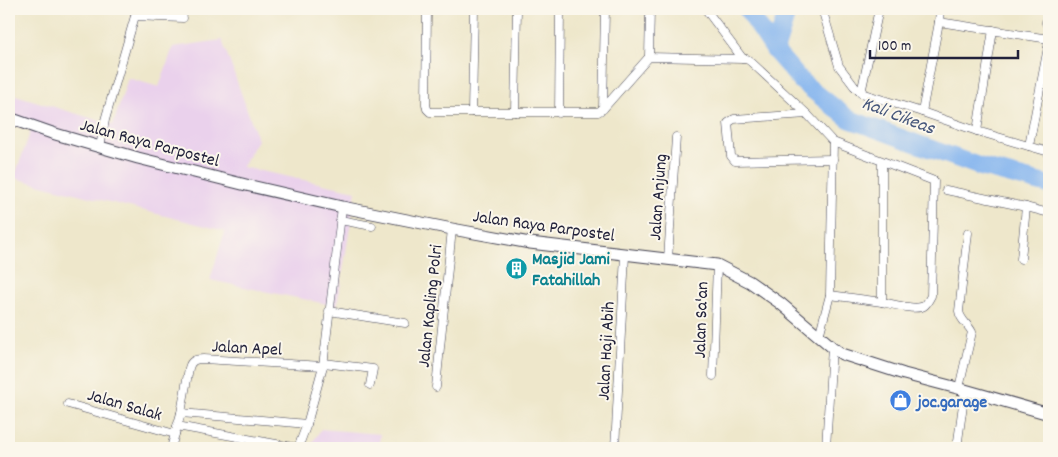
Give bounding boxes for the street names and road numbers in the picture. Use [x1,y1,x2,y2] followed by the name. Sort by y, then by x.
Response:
[77,114,222,175] street label: Jalan Raya Parpostel
[644,153,675,241] street label: Jalan Anjung
[471,205,617,250] street label: Jalan Raya Parpostel
[413,244,450,369] street label: Jalan Kapling Polri
[689,281,716,359] street label: Jalan Sa'an
[592,301,623,401] street label: Jalan Haji Abih
[211,335,283,364] street label: Jalan Apel
[84,384,165,429] street label: Jalan Salak

